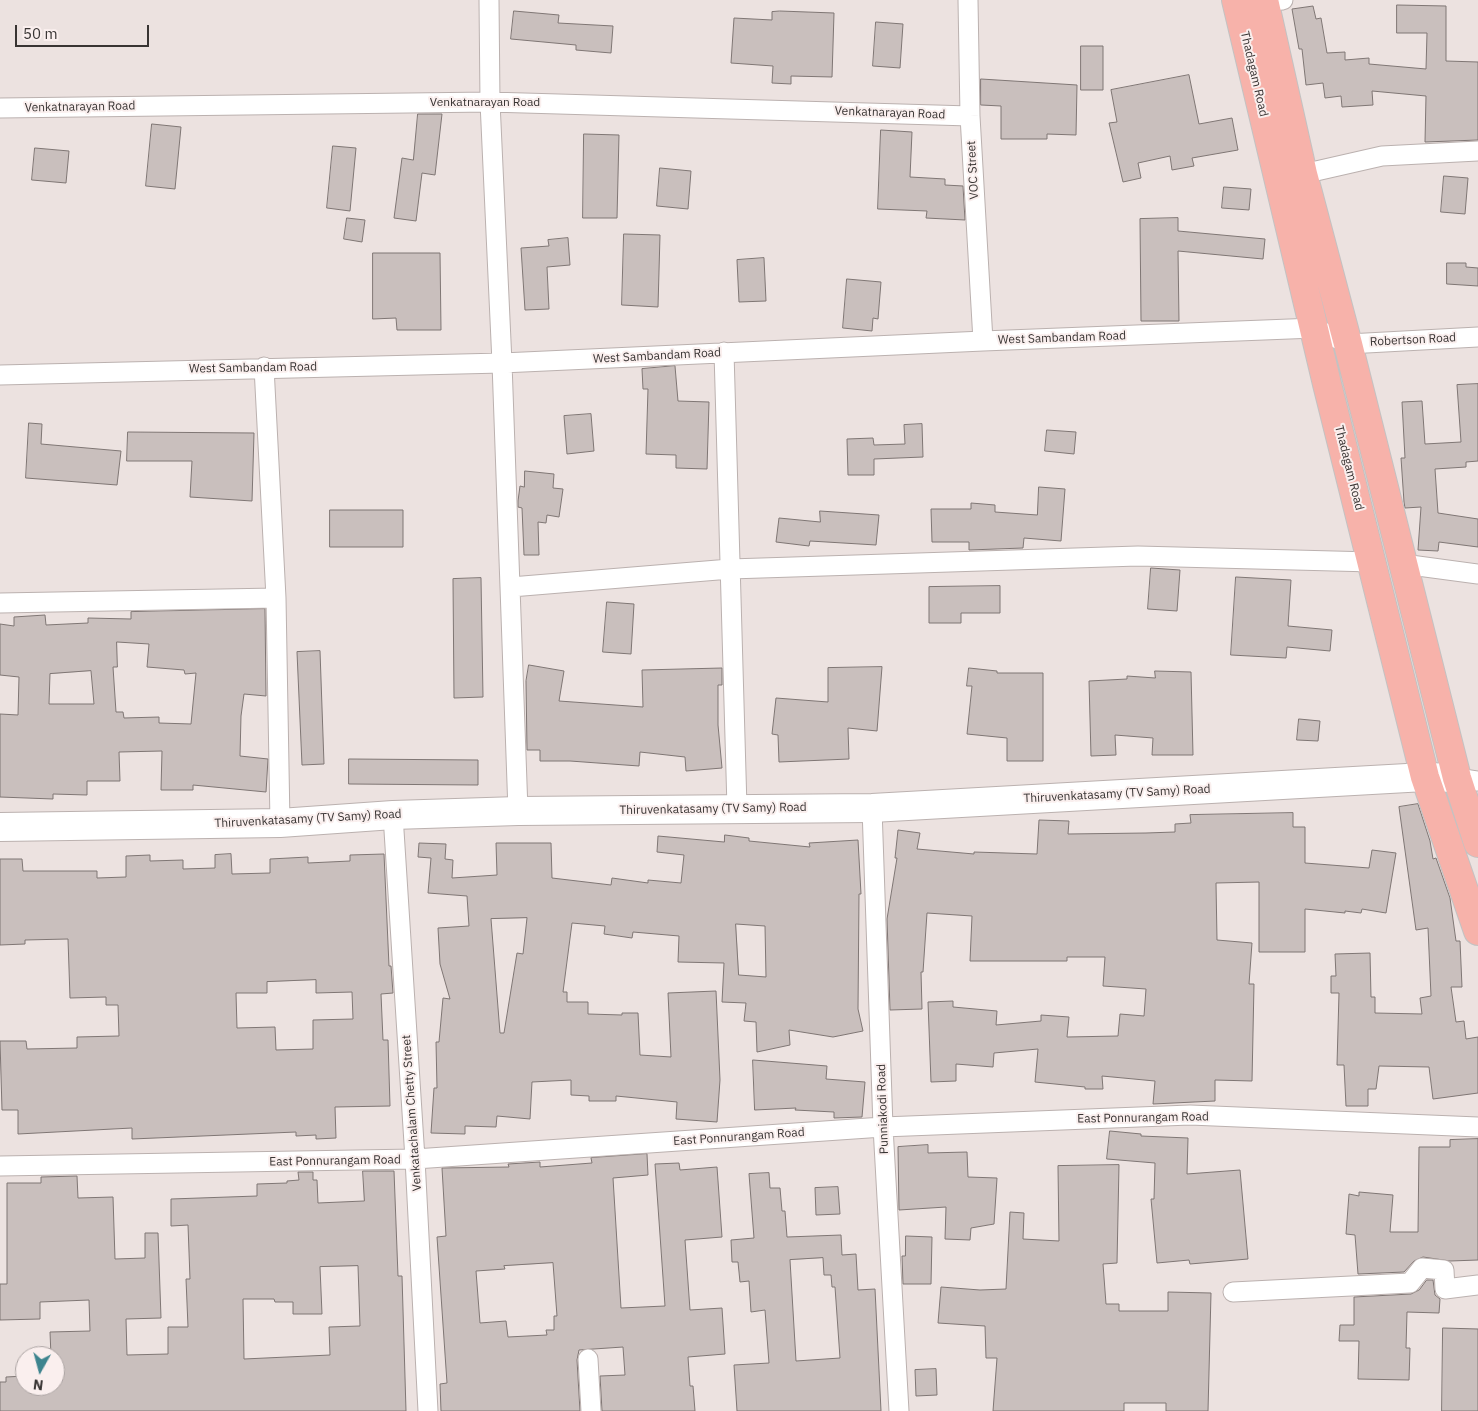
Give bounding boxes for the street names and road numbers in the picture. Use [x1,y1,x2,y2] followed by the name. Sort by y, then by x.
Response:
[1237,30,1271,118] street label: Thadagam Road
[430,96,540,110] street label: Venkatnarayan Road
[25,99,135,115] street label: Venkatnarayan Road
[834,104,946,122] street label: Venkatnarayan Road
[964,140,982,200] street label: VOC Street
[998,329,1126,347] street label: West Sambandam Road
[1370,331,1456,349] street label: Robertson Road
[593,345,721,367] street label: West Sambandam Road
[189,360,317,376] street label: West Sambandam Road
[1331,424,1367,512] street label: Thadagam Road
[1023,782,1211,806] street label: Thiruvenkatasamy (TV Samy) Road
[619,800,807,818] street label: Thiruvenkatasamy (TV Samy) Road
[214,807,402,831] street label: Thiruvenkatasamy (TV Samy) Road
[399,1034,425,1192] street label: Venkatachalam Chetty Street
[874,1064,892,1154] street label: Punniakodi Road
[1077,1110,1209,1126] street label: East Ponnurangam Road
[673,1125,805,1149] street label: East Ponnurangam Road
[269,1153,401,1169] street label: East Ponnurangam Road

